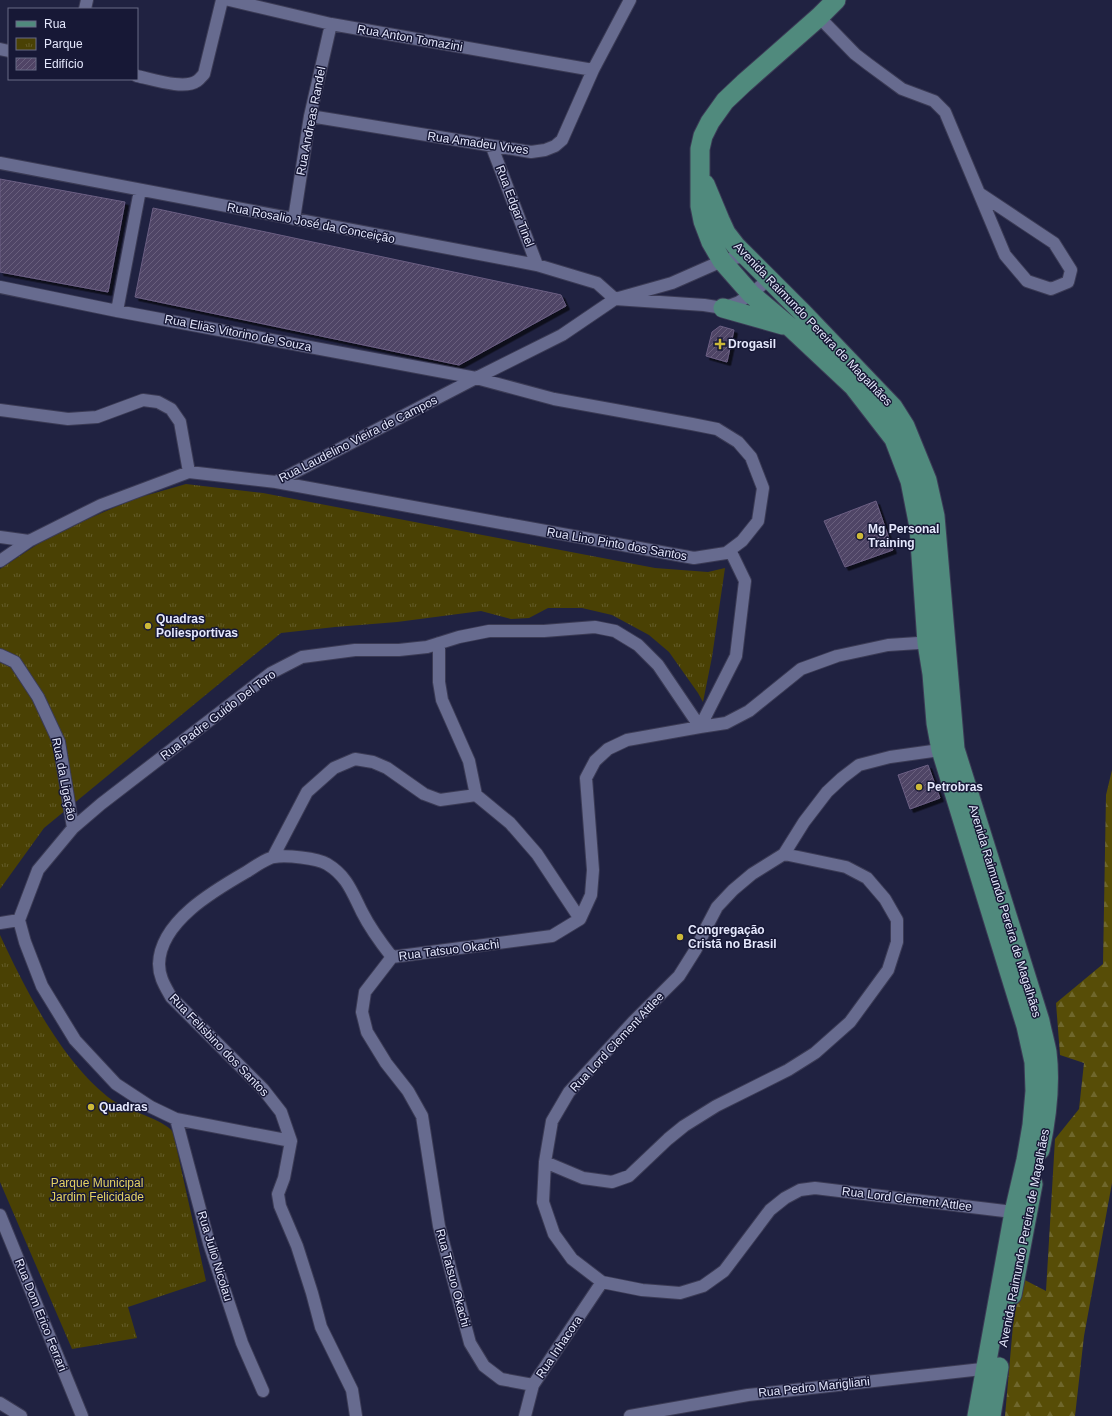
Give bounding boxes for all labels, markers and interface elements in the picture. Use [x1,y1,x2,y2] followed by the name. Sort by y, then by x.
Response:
[8,8,138,80] legend
[44,17,66,31] text: Rua
[356,22,464,54] street label: Rua Anton Tomazini
[44,37,83,51] text: Parque
[44,57,84,71] text: Edifício
[294,65,328,177] street label: Rua Andreas Randel
[427,129,529,157] street label: Rua Amadeu Vives
[493,163,537,249] street label: Rua Edgar Tinel
[226,200,396,246] street label: Rua Rosalio José da Conceição
[731,239,895,409] street label: Avenida Raimundo Pereira de Magalhães
[163,312,313,354] street label: Rua Elias Vitorino de Souza
[728,337,776,351] place label: Drogasil
[715,339,725,349] marker: Drogasil
[276,393,440,485] street label: Rua Laudelino Vieira de Campos
[868,522,939,550] place label: Mg Personal Training
[546,525,688,563] street label: Rua Lino Pinto dos Santos
[855,531,865,541] marker: Mg Personal Training
[156,612,238,640] place label: Quadras Poliesportivas
[143,621,153,631] marker: Quadras Poliesportivas
[158,667,279,763] street label: Rua Padre Guido Del Toro
[49,736,79,822] street label: Rua da Ligação
[927,780,983,794] place label: Petrobras
[914,782,924,792] marker: Petrobras
[966,803,1044,1019] street label: Avenida Raimundo Pereira de Magalhães
[688,923,777,951] place label: Congregação Cristã no Brasil
[675,932,685,942] marker: Congregação Cristã no Brasil
[398,937,500,963] street label: Rua Tatsuo Okachi
[567,989,667,1095] street label: Rua Lord Clement Attlee
[166,991,272,1099] street label: Rua Felisbino dos Santos
[99,1100,148,1114] place label: Quadras
[86,1102,96,1112] marker: Quadras
[996,1128,1052,1348] street label: Avenida Raimundo Pereira de Magalhães
[50,1176,144,1204] park label: Parque Municipal Jardim Felicidade
[841,1184,973,1214] street label: Rua Lord Clement Attlee
[195,1209,235,1303] street label: Rua Julio Nicolau
[433,1227,473,1329] street label: Rua Tatsuo Okachi
[12,1257,70,1373] street label: Rua Dom Erico Ferrari
[533,1313,585,1381] street label: Rua Inhacora
[758,1374,870,1400] street label: Rua Pedro Marigliani

